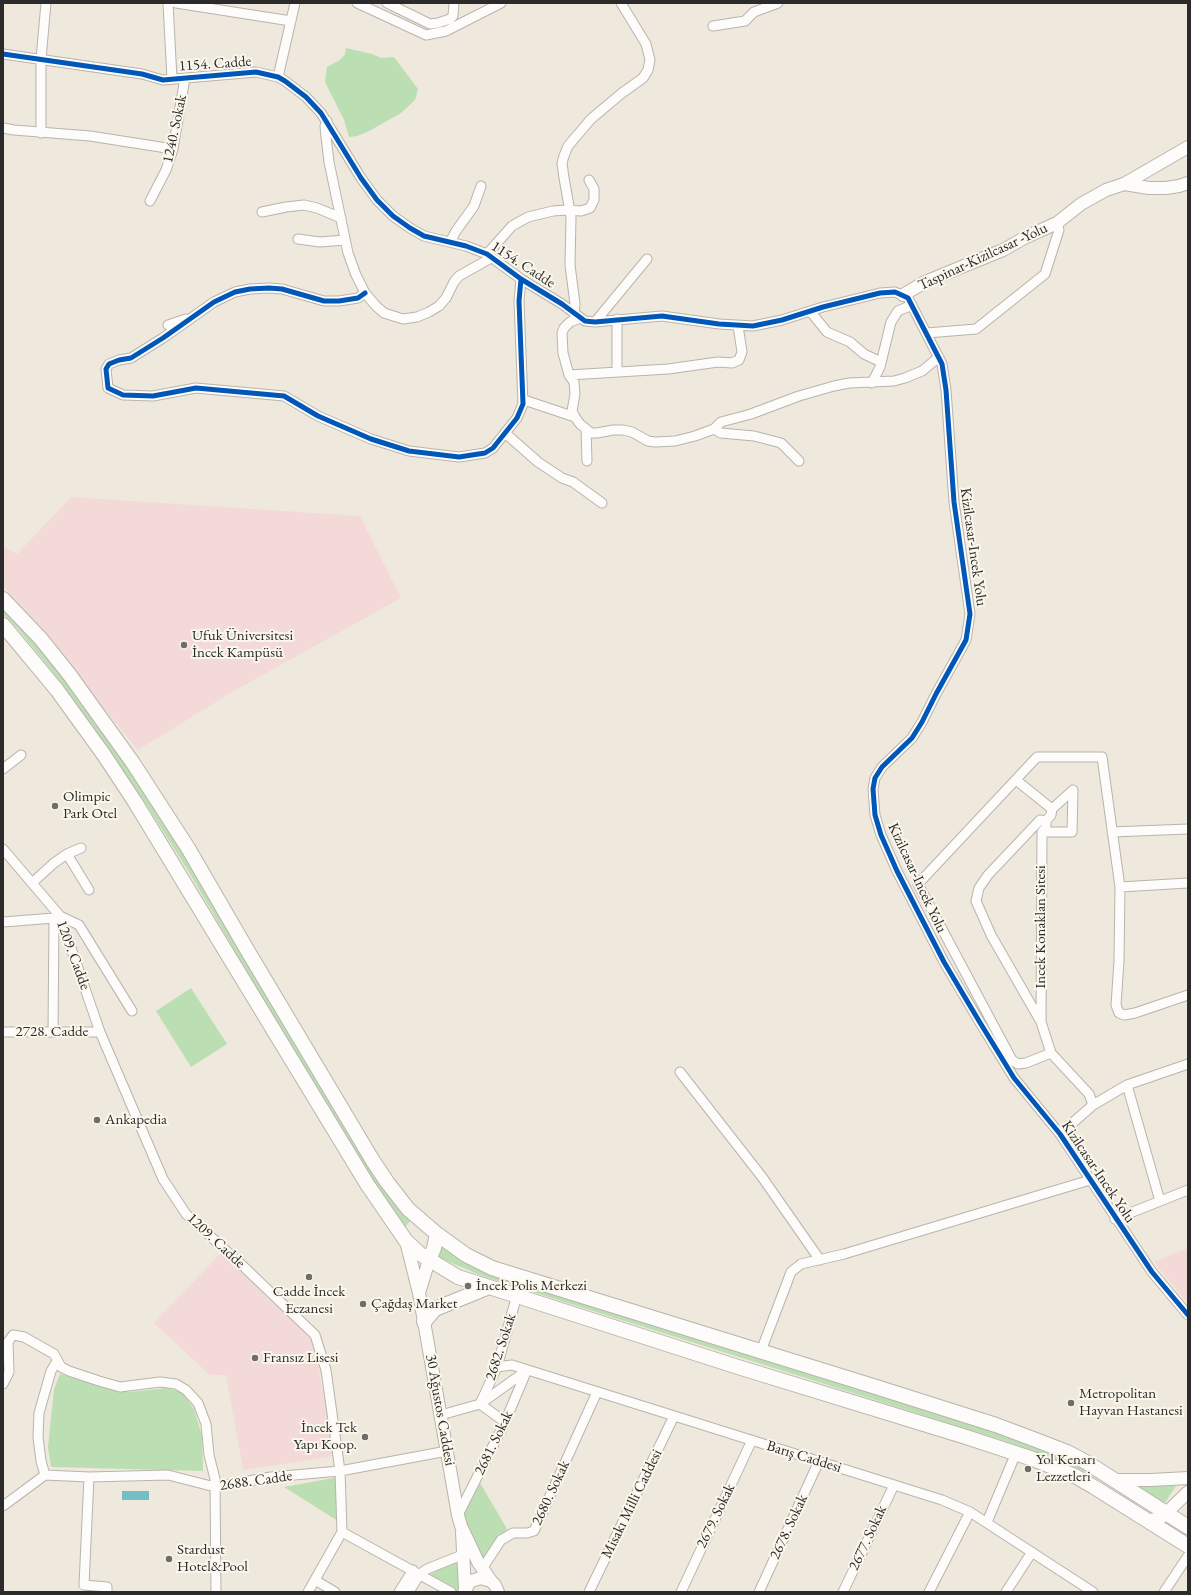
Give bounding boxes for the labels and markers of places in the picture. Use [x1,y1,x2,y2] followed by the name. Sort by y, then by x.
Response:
[192,627,293,662] place label: Ufuk Üniversitesi İncek Kampüsü
[179,640,189,650] marker: Ufuk Üniversitesi İncek Kampüsü
[63,788,117,823] place label: Olimpic Park Otel
[50,801,60,811] marker: Olimpic Park Otel
[105,1111,167,1129] place label: Ankapedia
[92,1115,102,1125] marker: Ankapedia
[304,1272,314,1282] marker: Cadde İncek Eczanesi
[476,1277,587,1295] place label: İncek Polis Merkezi
[463,1281,473,1291] marker: İncek Polis Merkezi
[273,1283,345,1318] place label: Cadde İncek Eczanesi
[371,1295,457,1313] place label: Çağdaş Market
[358,1299,368,1309] marker: Çağdaş Market
[263,1349,338,1367] place label: Fransız Lisesi
[250,1353,260,1363] marker: Fransız Lisesi
[1079,1385,1183,1420] place label: Metropolitan Hayvan Hastanesi
[1066,1398,1076,1408] marker: Metropolitan Hayvan Hastanesi
[293,1419,357,1454] place label: İncek Tek Yapı Koop.
[360,1432,370,1442] marker: İncek Tek Yapı Koop.
[1036,1451,1096,1486] place label: Yol Kenarı Lezzetleri
[1023,1464,1033,1474] marker: Yol Kenarı Lezzetleri
[177,1541,248,1576] place label: Stardust Hotel&Pool
[164,1554,174,1564] marker: Stardust Hotel&Pool

